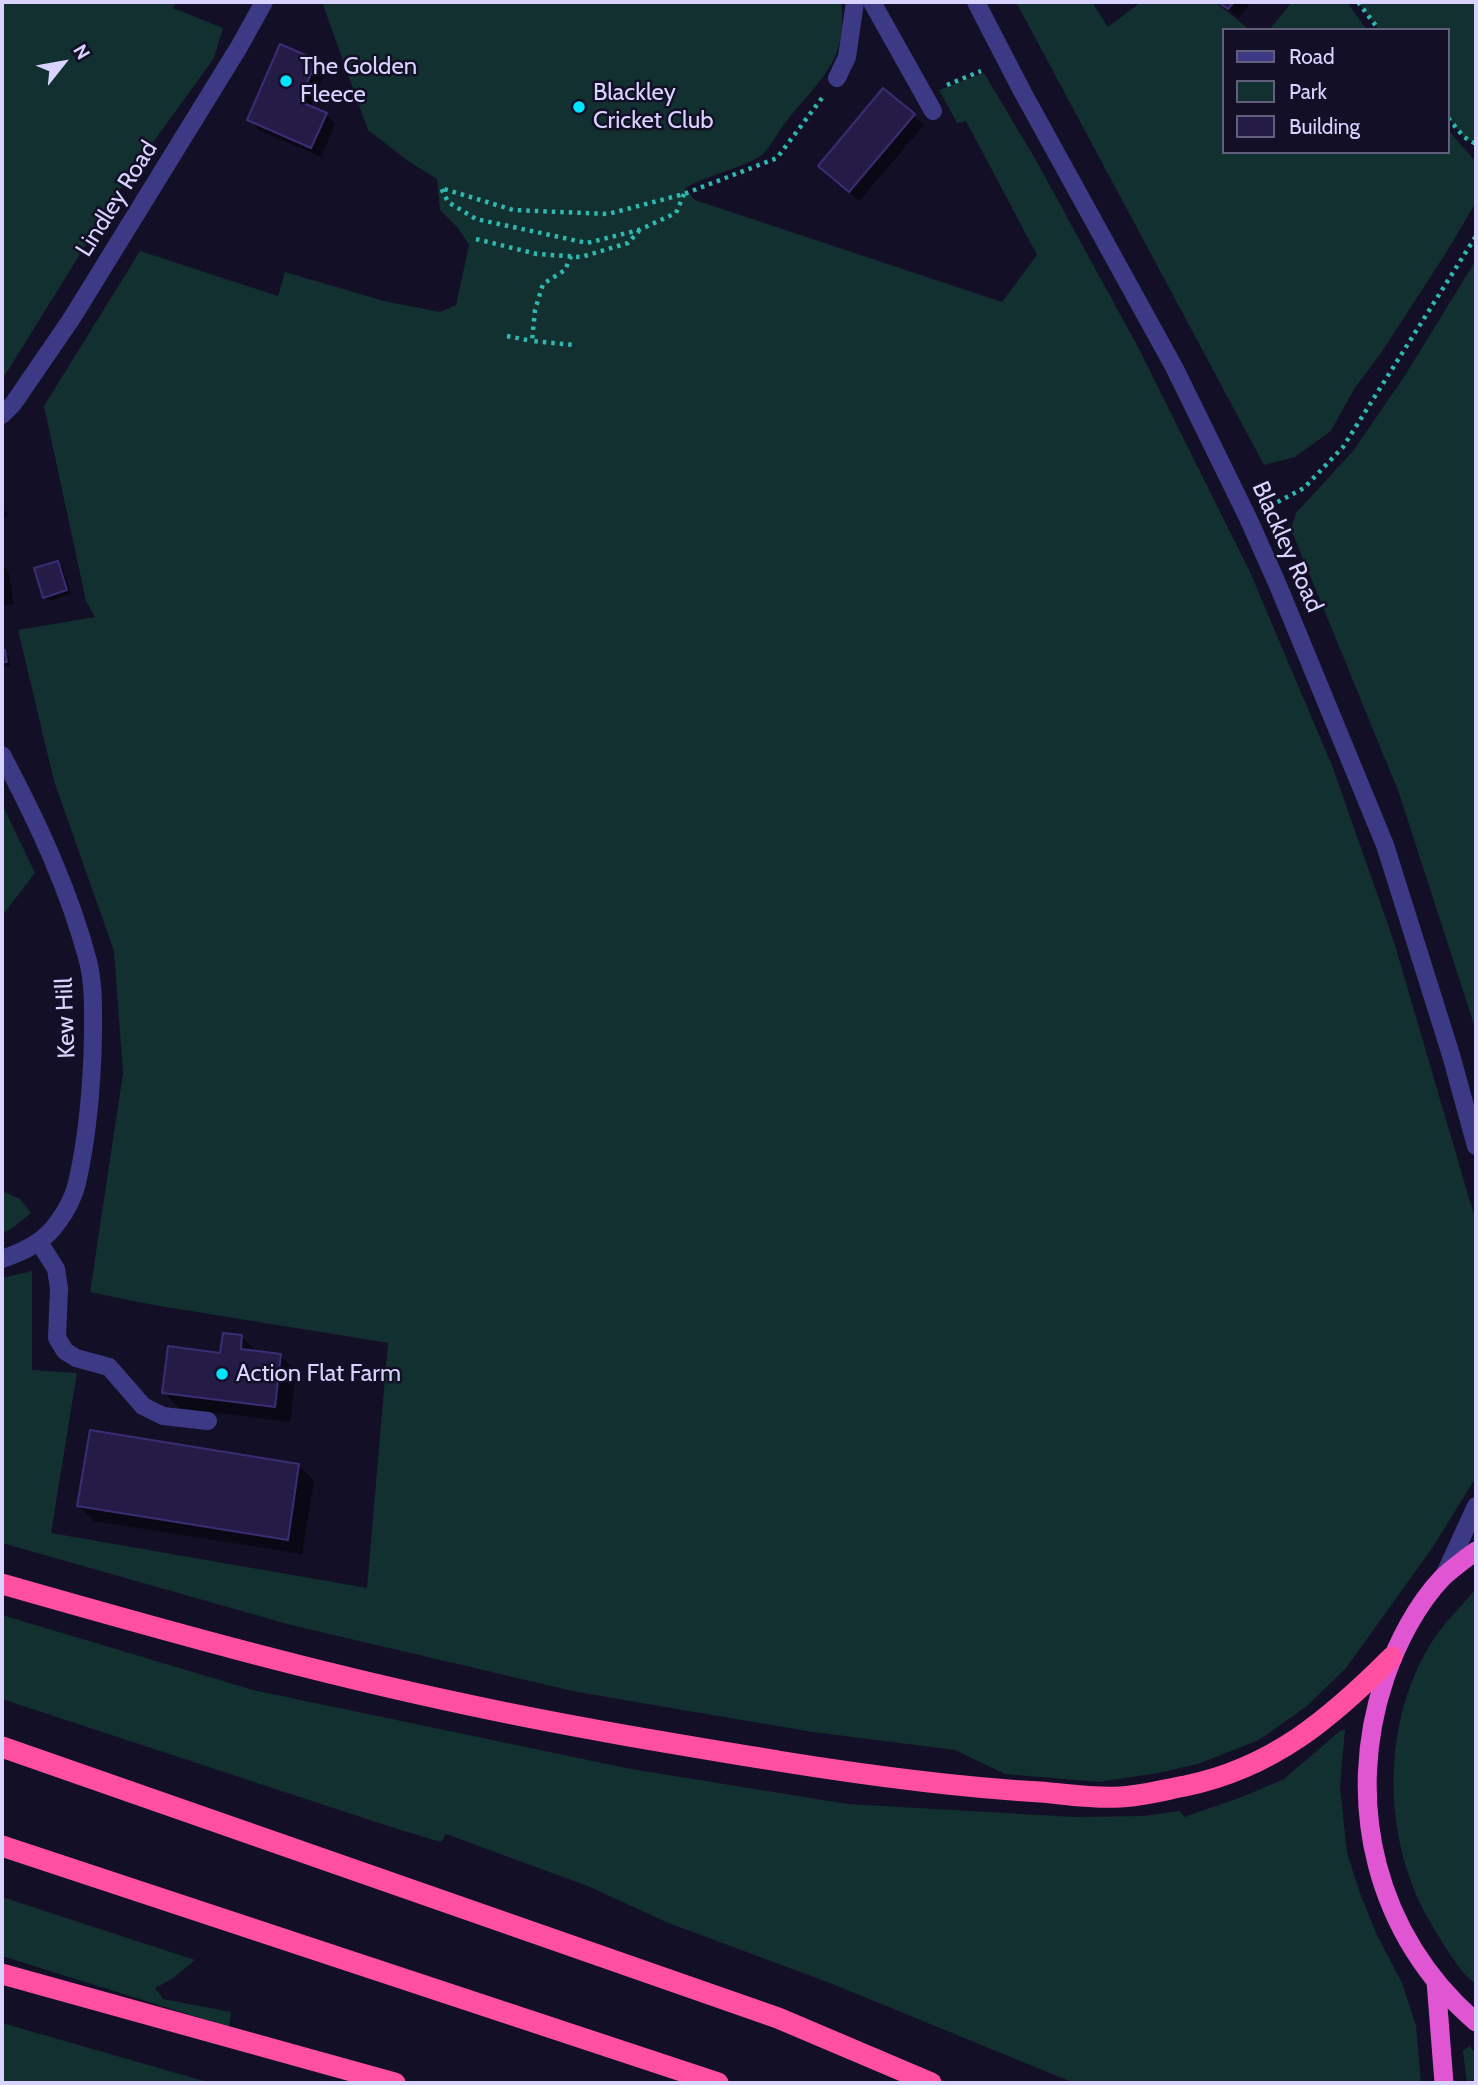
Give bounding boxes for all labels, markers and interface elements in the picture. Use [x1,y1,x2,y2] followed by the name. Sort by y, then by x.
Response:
[28,28,98,98] north arrow
[1222,28,1450,154] legend
[68,40,95,64] text: N
[1289,44,1335,69] text: Road
[300,53,417,109] place label: The Golden Fleece
[278,73,294,89] marker: The Golden Fleece
[593,79,714,135] place label: Blackley Cricket Club
[1289,79,1327,104] text: Park
[571,99,587,115] marker: Blackley Cricket Club
[1289,114,1360,139] text: Building
[70,136,164,262] street label: Lindley Road
[1245,477,1329,617] street label: Blackley Road
[50,977,82,1059] street label: Kew Hill
[236,1360,401,1388] place label: Action Flat Farm
[214,1366,230,1382] marker: Action Flat Farm

